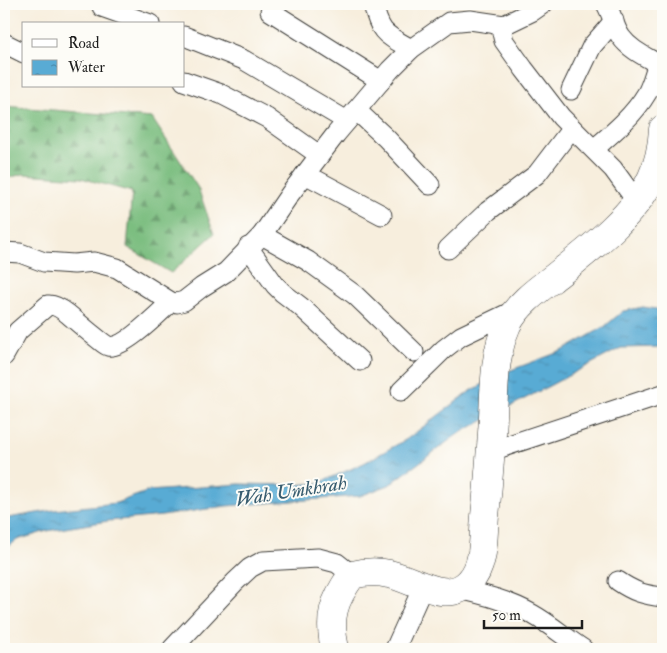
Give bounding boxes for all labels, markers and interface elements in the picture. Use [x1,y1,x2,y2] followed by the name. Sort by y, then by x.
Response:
[22,22,185,88] legend
[68,34,100,53] text: Road
[67,58,105,77] text: Water
[233,470,349,512] water label: Wah Umkhrah
[484,598,582,630] scale bar
[492,606,521,625] text: 50 m

